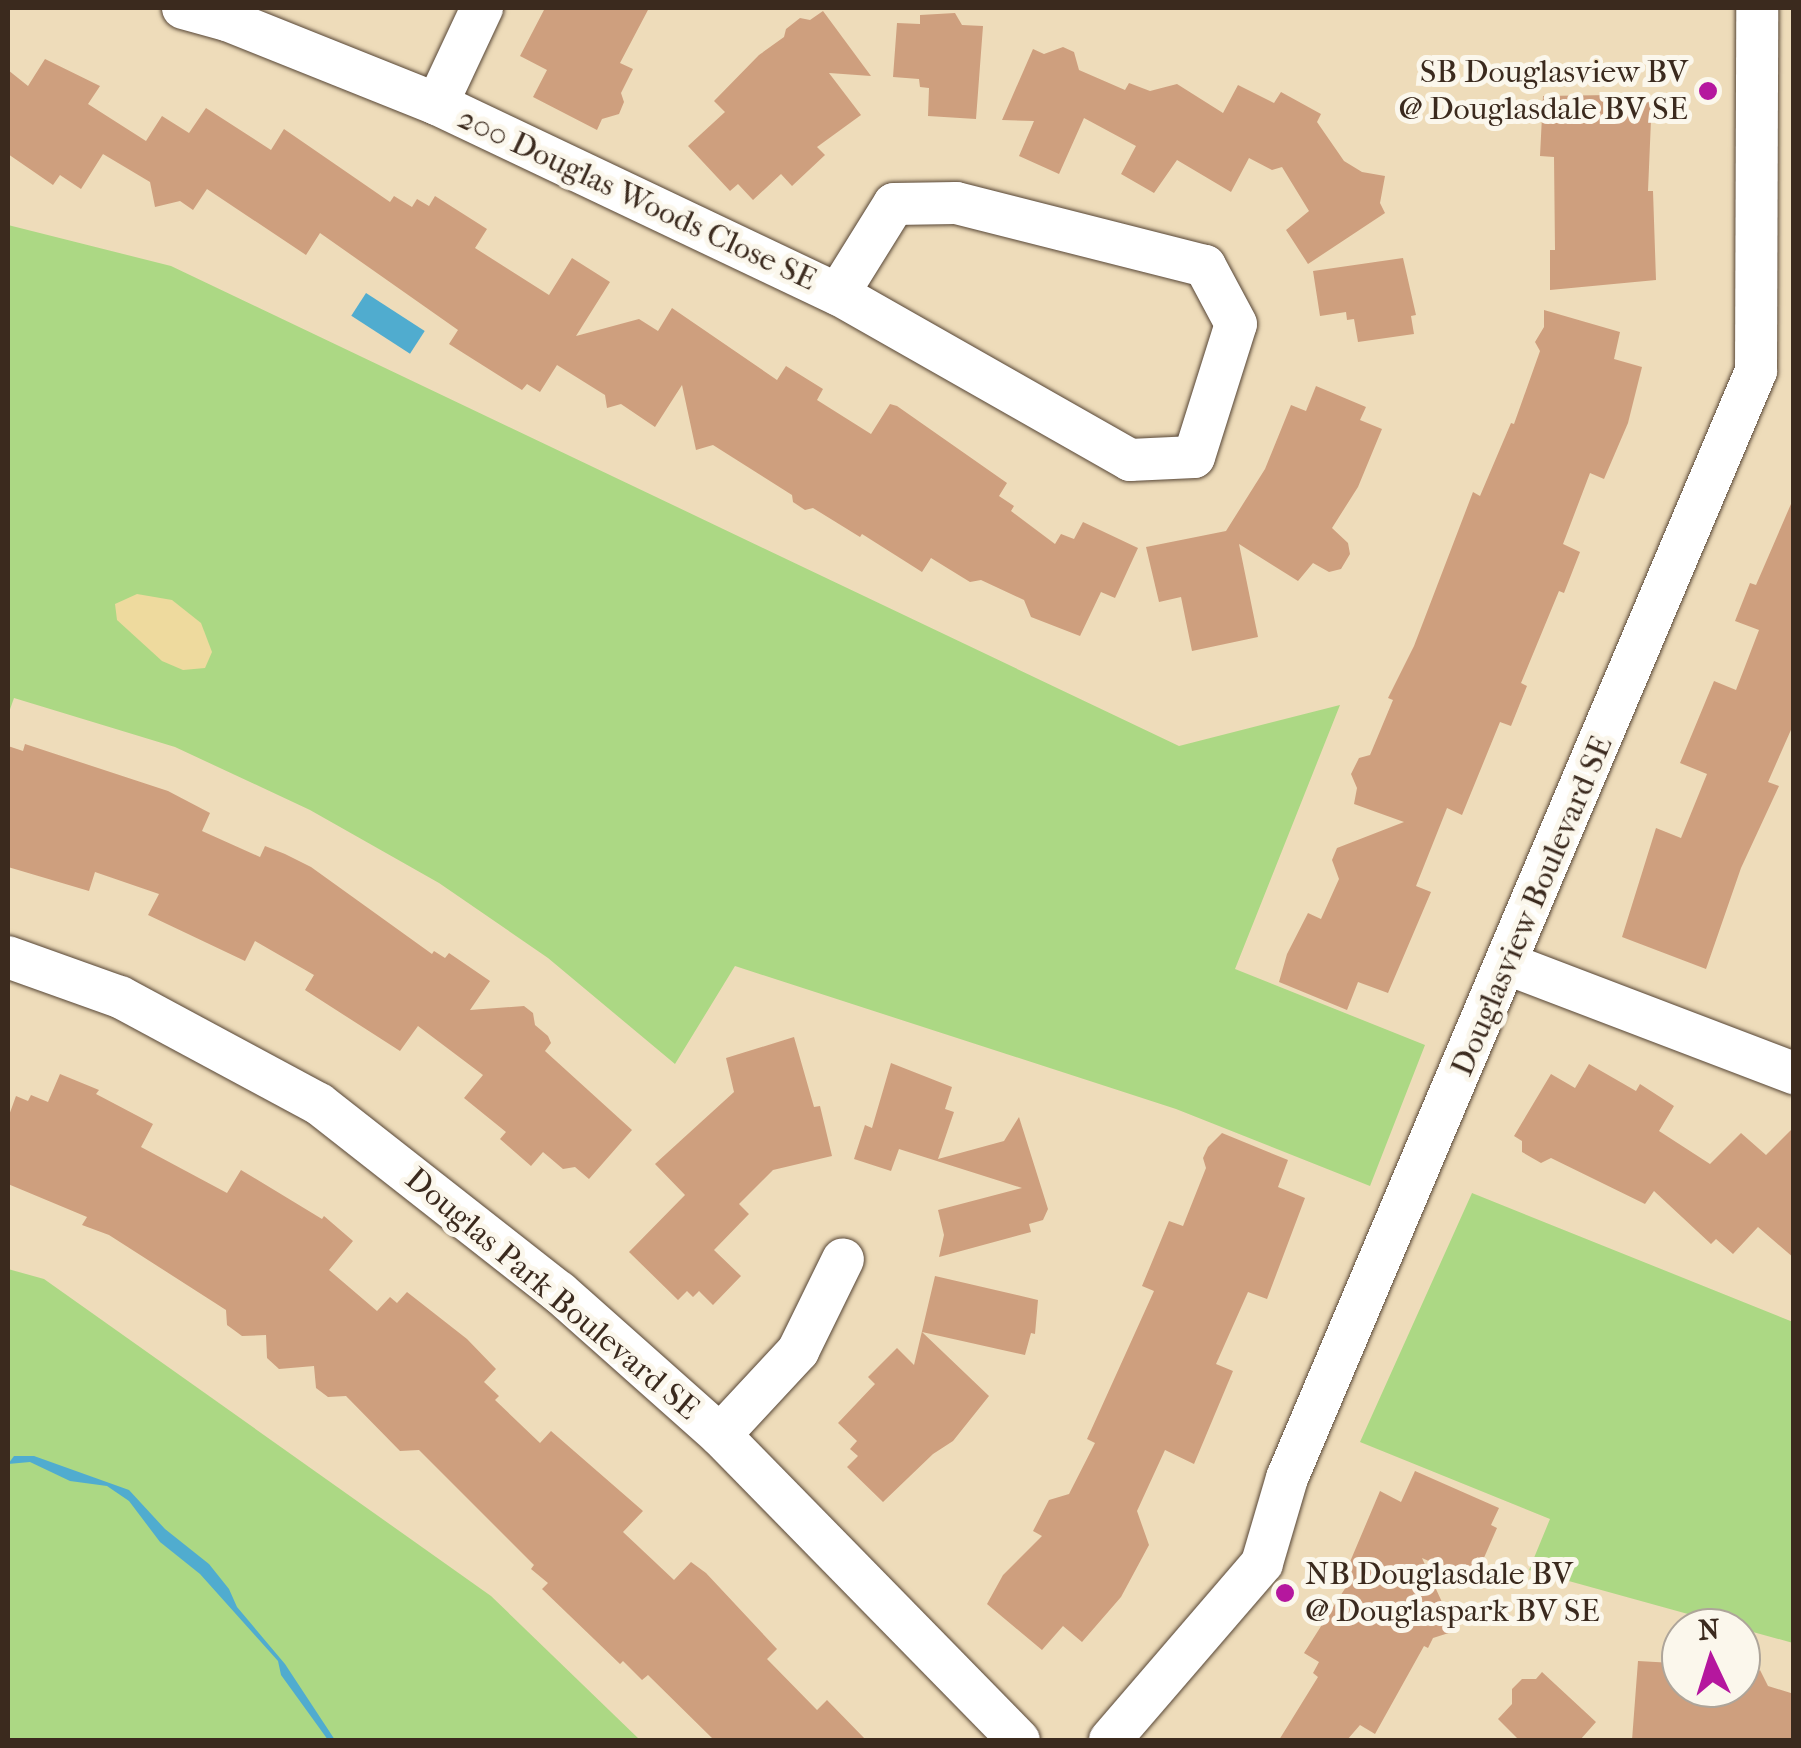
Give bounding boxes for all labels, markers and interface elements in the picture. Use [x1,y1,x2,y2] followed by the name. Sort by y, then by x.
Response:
[1398,54,1688,129] place label: SB Douglasview BV @ Douglasdale BV SE
[1697,80,1719,102] marker: SB Douglasview BV @ Douglasdale BV SE
[452,99,822,299] street label: 200 Douglas Woods Close SE
[1443,730,1621,1082] street label: Douglasview Boulevard SE
[397,1160,707,1428] street label: Douglas Park Boulevard SE
[1305,1556,1600,1631] place label: NB Douglasdale BV @ Douglaspark BV SE
[1274,1582,1296,1604] marker: NB Douglasdale BV @ Douglaspark BV SE
[1661,1608,1761,1708] north arrow
[1697,1612,1721,1647] text: N

